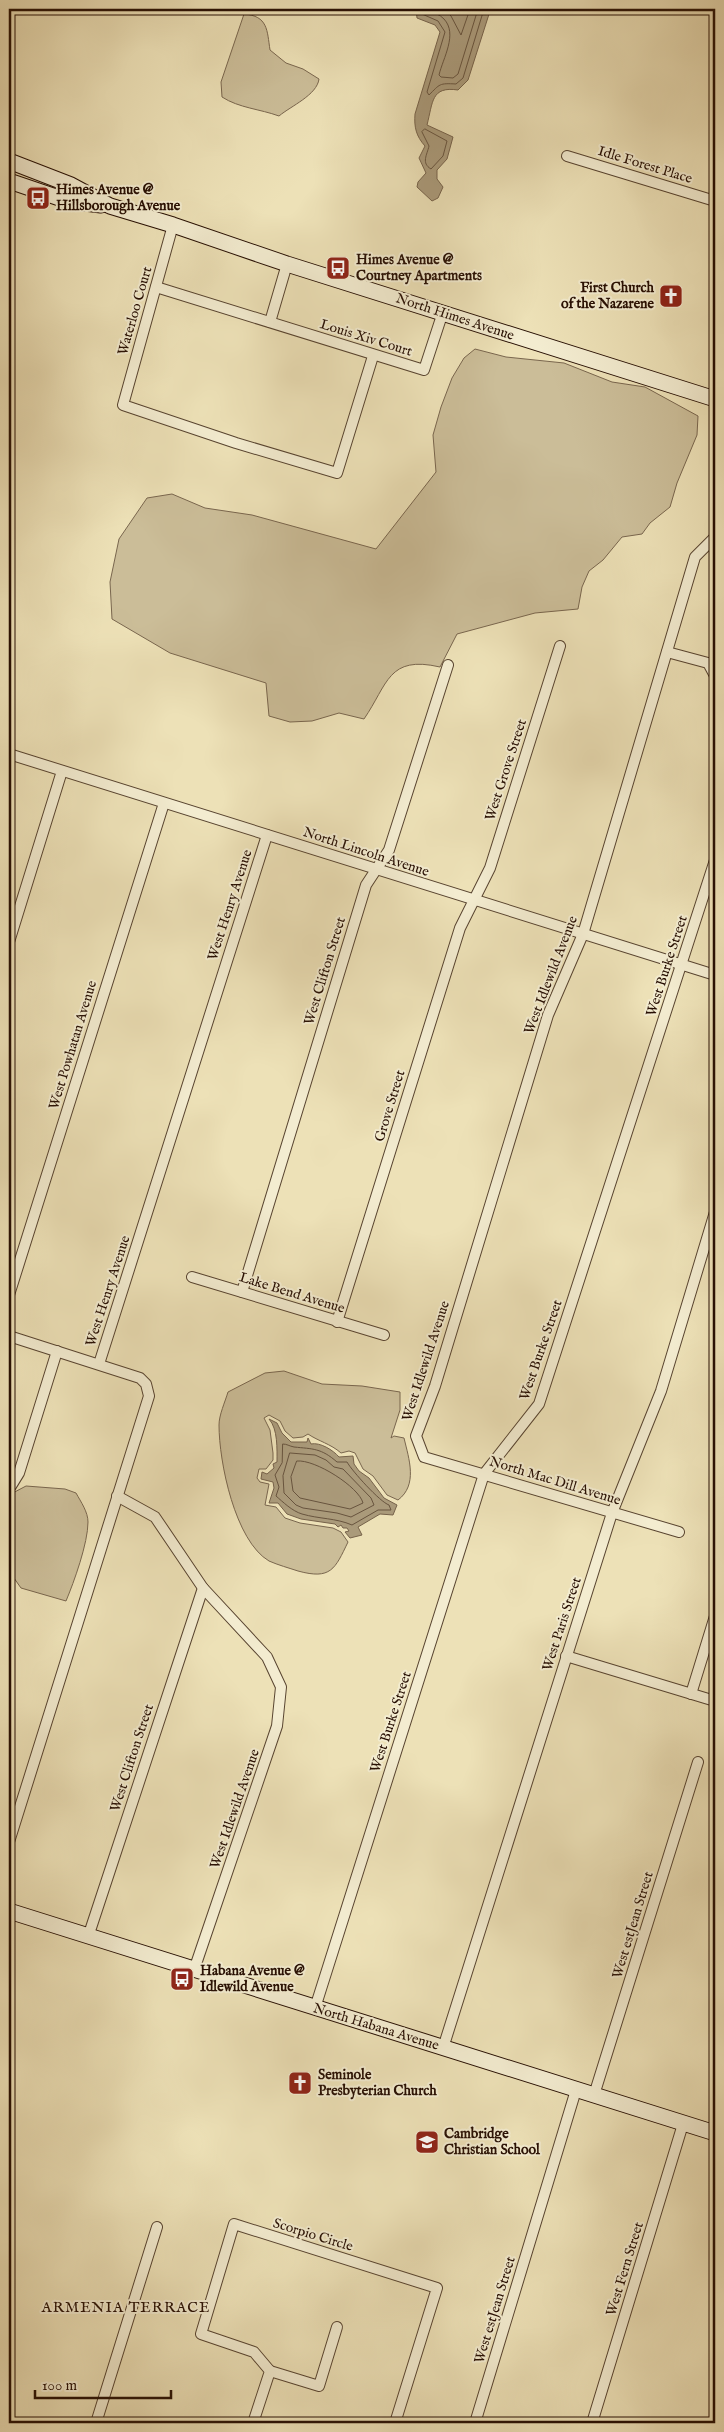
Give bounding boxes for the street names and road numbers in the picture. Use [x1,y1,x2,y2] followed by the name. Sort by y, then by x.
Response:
[596,142,695,188] street label: Idle Forest Place
[114,264,156,357] street label: Waterloo Court
[394,289,517,345] street label: North Himes Avenue
[318,315,414,361] street label: Louis Xiv Court
[481,717,531,823] street label: West Grove Street
[301,823,432,881] street label: North Lincoln Avenue
[204,847,257,963] street label: West Henry Avenue
[520,913,582,1037] street label: West Idlewild Avenue
[642,913,692,1019] street label: West Burke Street
[300,915,350,1027] street label: West Clifton Street
[45,978,101,1112] street label: West Powhatan Avenue
[371,1068,409,1144] street label: Grove Street
[82,1233,135,1349] street label: West Henry Avenue
[237,1268,347,1318] street label: Lake Bend Avenue
[515,1297,567,1403] street label: West Burke Street
[398,1298,454,1423] street label: West Idlewild Avenue
[487,1452,623,1510] street label: North Mac Dill Avenue
[538,1575,586,1673] street label: West Paris Street
[366,1669,416,1775] street label: West Burke Street
[106,1702,158,1814] street label: West Clifton Street
[206,1746,264,1871] street label: West Idlewild Avenue
[608,1869,658,1981] street label: West estJean Street
[311,1999,442,2055] street label: North Habana Avenue
[271,2214,356,2256] street label: Scorpio Circle
[602,2220,648,2318] street label: West Fern Street
[470,2254,520,2366] street label: West estJean Street

